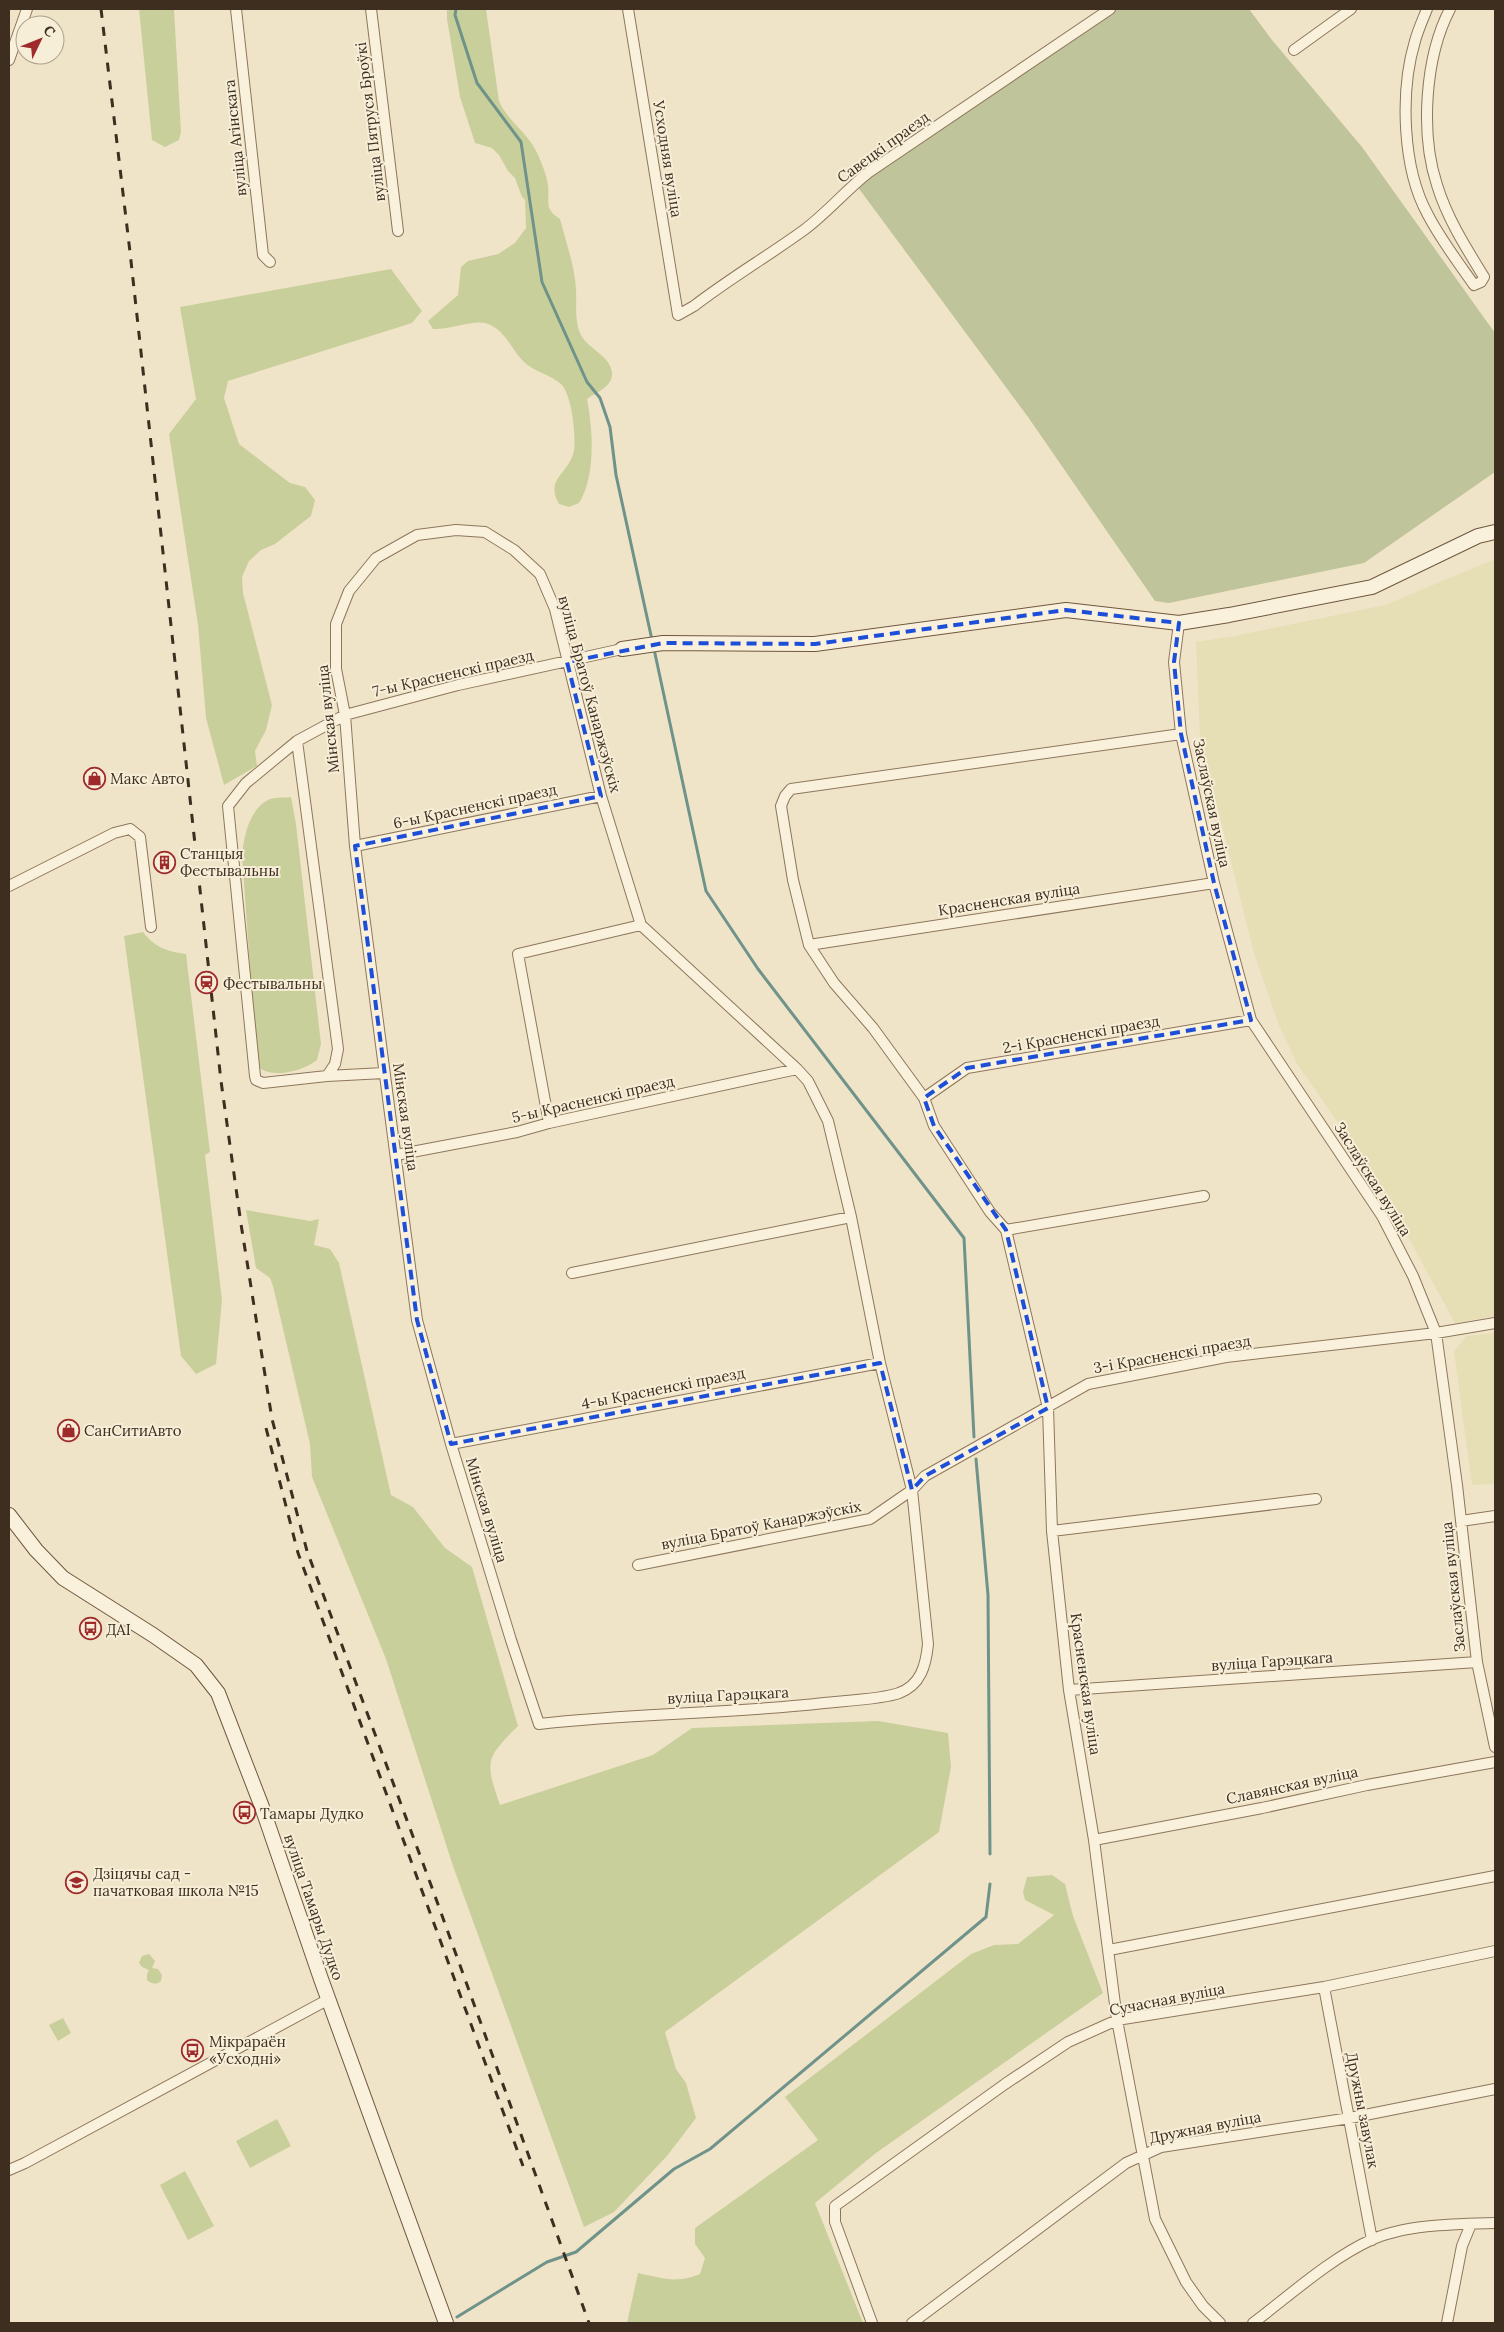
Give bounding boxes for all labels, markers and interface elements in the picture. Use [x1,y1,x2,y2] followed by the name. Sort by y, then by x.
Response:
[15,15,65,65] north arrow
[40,21,60,41] text: С
[351,41,389,203] street label: вуліца Пятруся Броўкі
[219,78,251,197] street label: вуліца Агінскага
[649,98,687,219] street label: Усходняя вуліца
[833,107,933,187] street label: Савецкі праезд
[554,593,626,795] street label: вуліца Братоў Канаржэўскіх
[371,645,536,701] street label: 7-ы Красненскі праезд
[313,664,343,774] street label: Мінская вуліца
[1189,737,1235,869] street label: Заслаўская вуліца
[82,766,106,790] shop icon: Макс Авто
[110,769,185,788] place label: Макс Авто
[391,779,559,833] street label: 6-ы Красненскі праезд
[180,844,279,880] place label: Станцыя Фестывальны
[152,850,176,874] building icon: Станцыя Фестывальны
[937,878,1082,920] street label: Красненская вуліца
[195,971,219,995] station icon: Фестывальны
[223,974,322,993] place label: Фестывальны
[1001,1011,1161,1057] street label: 2-і Красненскі праезд
[389,1062,423,1173] street label: Мінская вуліца
[510,1071,676,1127] street label: 5-ы Красненскі праезд
[1330,1118,1416,1240] street label: Заслаўская вуліца
[1092,1331,1252,1377] street label: 3-і Красненскі праезд
[580,1363,747,1413] street label: 4-ы Красненскі праезд
[56,1418,80,1442] shop icon: СанСитиАвто
[84,1421,182,1440] place label: СанСитиАвто
[462,1455,512,1565] street label: Мінская вуліца
[659,1496,863,1554] street label: вуліца Братоў Канаржэўскіх
[1437,1521,1469,1653] street label: Заслаўская вуліца
[1067,1612,1105,1757] street label: Красненская вуліца
[78,1617,102,1641] bus stop icon: ДАІ
[106,1620,131,1639] place label: ДАІ
[1211,1647,1334,1675] street label: вуліца Гарэцкага
[667,1682,790,1708] street label: вуліца Гарэцкага
[1224,1762,1360,1808] street label: Славянская вуліца
[232,1801,256,1825] bus stop icon: Тамары Дудко
[260,1804,364,1823] place label: Тамары Дудко
[280,1831,348,1983] street label: вуліца Тамары Дудко
[93,1864,259,1900] place label: Дзіцячы сад - пачатковая школа №15
[65,1870,89,1894] school or university icon: Дзіцячы сад - пачатковая школа №15
[1108,1978,1227,2020] street label: Сучасная вуліца
[209,2032,286,2068] place label: Мікрараён «Усходні»
[181,2038,205,2062] bus stop icon: Мікрараён «Усходні»
[1342,2050,1384,2170] street label: Дружны завулак
[1147,2107,1263,2147] street label: Дружная вуліца

